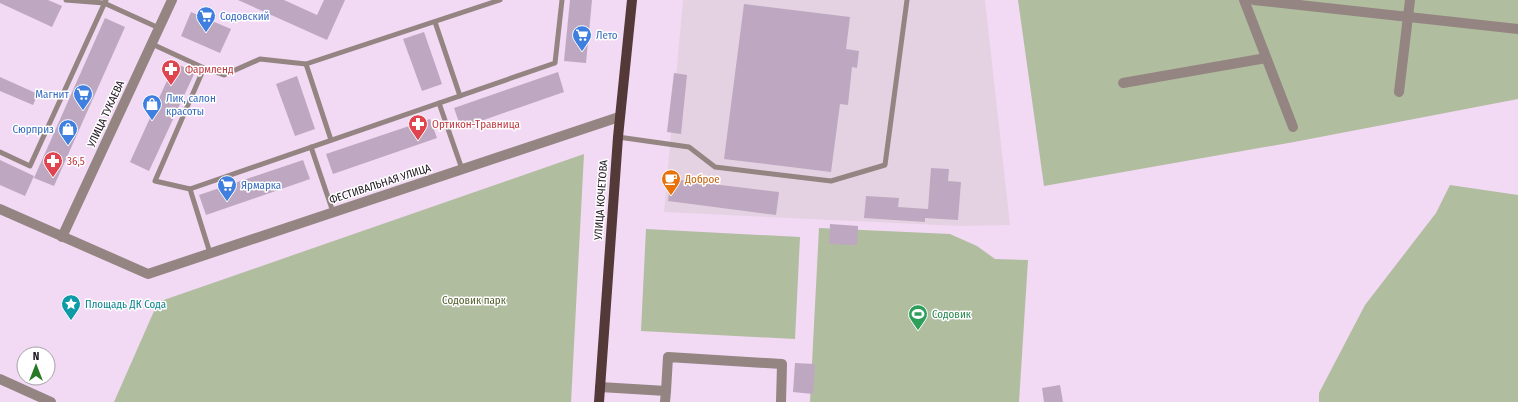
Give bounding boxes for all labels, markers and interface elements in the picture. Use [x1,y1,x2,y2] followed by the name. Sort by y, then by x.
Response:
[195,5,217,33] supermarket icon: Содовский
[220,10,270,23] place label: Содовский
[571,24,593,52] supermarket icon: Лето
[596,29,618,42] place label: Лето
[160,58,182,86] pharmacy icon: Фармленд
[185,63,234,76] place label: Фармленд
[84,78,127,150] street label: УЛИЦА ТУКАЕВА
[72,83,94,111] supermarket icon: Магнит
[35,88,70,101] place label: Магнит
[166,92,216,118] place label: Лик, салон красоты
[141,93,163,121] shop icon: Лик, салон красоты
[407,113,429,141] pharmacy icon: Ортикон-Травница
[57,118,79,146] shop icon: Сюрприз
[432,118,520,131] place label: Ортикон-Травница
[12,123,54,136] place label: Сюрприз
[42,150,64,178] pharmacy icon: 36,5
[67,155,85,168] place label: 36,5
[592,159,610,242] street label: УЛИЦА КОЧЕТОВА
[328,161,433,207] street label: ФЕСТИВАЛЬНАЯ УЛИЦА
[660,168,682,196] cafe icon: Доброе
[684,173,720,186] place label: Доброе
[216,174,238,202] supermarket icon: Ярмарка
[241,179,281,192] place label: Ярмарка
[60,293,82,321] place icon: Площадь ДК Сода
[442,294,507,307] park label: Содовик парк
[85,298,166,311] place label: Площадь ДК Сода
[907,303,929,331] sports icon: Содовик
[932,308,972,321] place label: Содовик
[16,346,56,386] north arrow
[33,350,39,363] text: N

